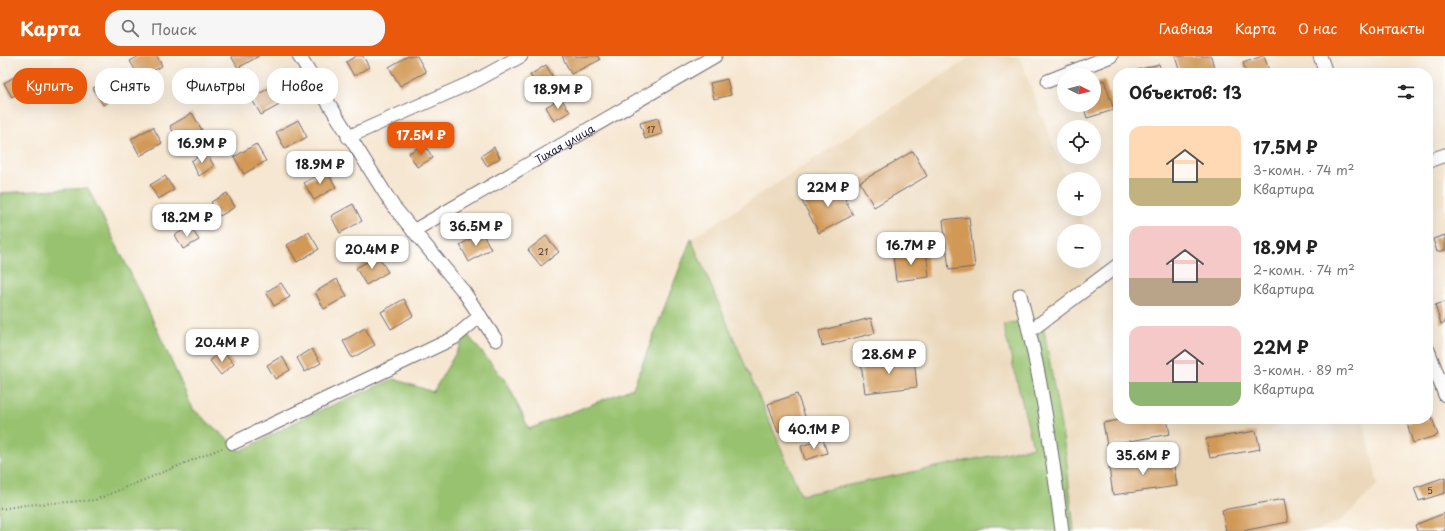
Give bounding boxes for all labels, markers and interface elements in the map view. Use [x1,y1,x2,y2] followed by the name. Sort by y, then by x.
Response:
[105,10,385,46] search box
[20,14,81,42] text: Карта
[119,17,141,39] icon: search
[151,17,196,40] text: Поиск
[1159,18,1213,39] text: Главная
[1235,18,1276,39] text: Карта
[1298,18,1337,39] text: О нас
[1359,18,1425,39] text: Контакты
[12,68,87,104] chip: Купить
[95,68,164,104] chip: Снять
[172,68,259,104] chip: Фильтры
[267,68,338,104] chip: Новое
[1057,68,1101,112] north arrow
[1057,68,1101,268] map controls
[521,76,595,110] pin: 18.9M ₽
[533,79,583,98] text: 18.9M ₽
[1129,79,1242,105] text: Объектов: 13
[1395,81,1417,103] icon: filters
[532,119,597,167] street label: Тихая улица
[1057,120,1101,164] button: locate
[384,122,458,156] pin: 17.5M ₽
[647,122,656,136] house number: 17
[396,125,446,144] text: 17.5M ₽
[165,130,239,164] pin: 16.9M ₽
[177,133,227,152] text: 16.9M ₽
[1253,134,1318,160] text: 17.5M ₽
[1161,142,1209,190] icon: home
[283,151,357,185] pin: 18.9M ₽
[295,154,345,173] text: 18.9M ₽
[1253,160,1354,179] text: 3-комн. · 74 m²
[1057,172,1101,216] button: +
[800,174,856,208] pin: 22M ₽
[807,177,849,196] text: 22M ₽
[1253,179,1314,198] text: Квартира
[150,204,224,238] pin: 18.2M ₽
[161,207,213,226] text: 18.2M ₽
[439,213,513,247] pin: 36.5M ₽
[449,216,503,235] text: 36.5M ₽
[1057,224,1101,268] button: −
[874,232,948,266] pin: 16.7M ₽
[1253,234,1318,260] text: 18.9M ₽
[886,235,936,254] text: 16.7M ₽
[335,236,409,270] pin: 20.4M ₽
[345,239,399,258] text: 20.4M ₽
[1161,242,1209,290] icon: home
[538,244,548,258] house number: 21
[1253,260,1355,279] text: 2-комн. · 74 m²
[1253,279,1314,298] text: Квартира
[185,329,259,363] pin: 20.4M ₽
[195,332,249,351] text: 20.4M ₽
[1253,334,1309,360] text: 22M ₽
[852,341,926,375] pin: 28.6M ₽
[1161,342,1209,390] icon: home
[862,344,916,363] text: 28.6M ₽
[1253,360,1354,379] text: 3-комн. · 89 m²
[1253,379,1314,398] text: Квартира
[777,416,851,450] pin: 40.1M ₽
[788,419,840,438] text: 40.1M ₽
[1106,442,1180,476] pin: 35.6M ₽
[1116,445,1170,464] text: 35.6M ₽
[1427,483,1433,497] house number: 5

